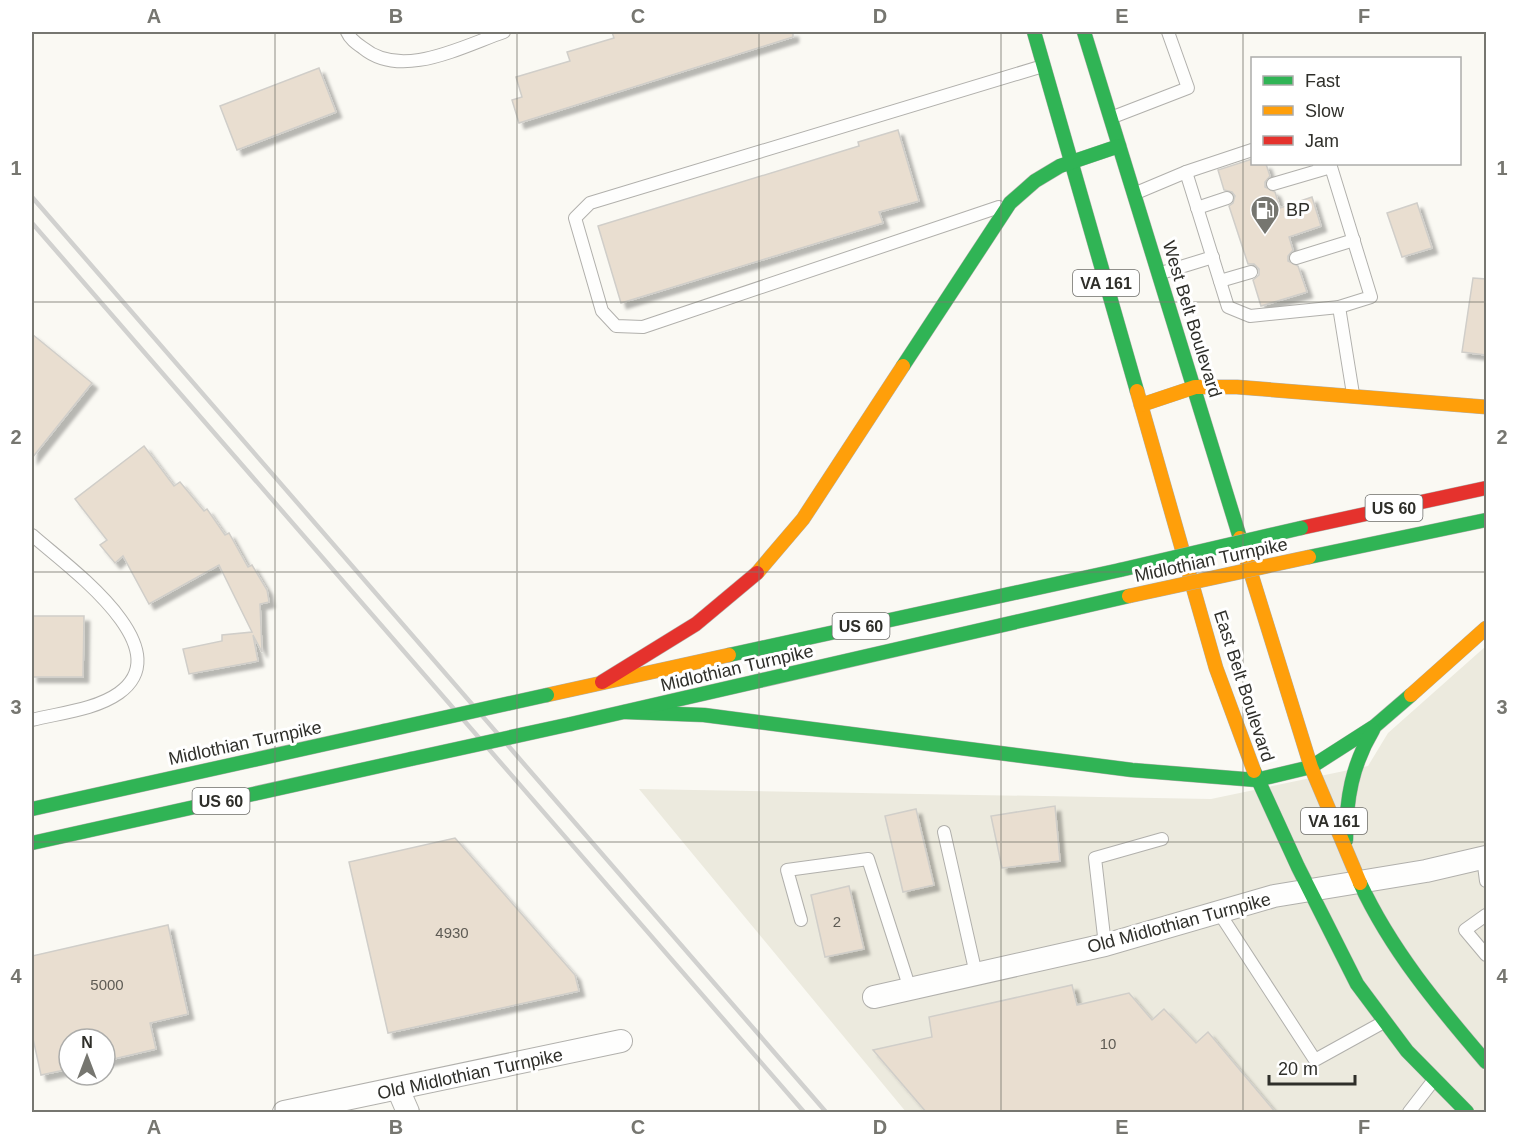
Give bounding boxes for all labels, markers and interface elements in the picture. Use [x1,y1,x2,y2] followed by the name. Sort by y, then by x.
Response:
[147,5,161,27] text: A
[389,5,403,27] text: B
[631,5,645,27] text: C
[873,5,887,27] text: D
[1115,5,1129,27] text: E
[1358,5,1370,27] text: F
[1251,57,1461,165] legend
[1305,71,1340,91] text: Fast
[1305,101,1345,121] text: Slow
[1305,131,1339,151] text: Jam
[10,157,22,179] text: 1
[1496,157,1508,179] text: 1
[1249,194,1281,236] fuel station icon: BP
[1286,200,1310,220] place label: BP
[1159,238,1225,400] street label: West Belt Boulevard
[1073,270,1139,296] road number: VA 161
[10,426,22,448] text: 2
[1496,426,1508,448] text: 2
[1366,495,1422,521] road number: US 60
[1133,534,1289,586] street label: Midlothian Turnpike
[1210,608,1278,764] street label: East Belt Boulevard
[832,613,890,639] road number: US 60
[659,641,815,695] street label: Midlothian Turnpike
[10,696,22,718] text: 3
[1496,696,1508,718] text: 3
[167,717,323,769] street label: Midlothian Turnpike
[192,788,250,814] road number: US 60
[1301,808,1367,834] road number: VA 161
[1085,889,1273,957] street label: Old Midlothian Turnpike
[833,913,841,930] house number: 2
[435,924,469,941] house number: 4930
[10,965,22,987] text: 4
[1496,965,1508,987] text: 4
[90,976,124,993] house number: 5000
[57,1027,117,1087] north arrow
[81,1034,93,1051] text: N
[1100,1035,1116,1052] house number: 10
[375,1045,565,1103] street label: Old Midlothian Turnpike
[1269,1048,1354,1086] scale bar
[1278,1059,1318,1079] text: 20 m
[147,1116,161,1138] text: A
[389,1116,403,1138] text: B
[631,1116,645,1138] text: C
[873,1116,887,1138] text: D
[1115,1116,1129,1138] text: E
[1358,1116,1370,1138] text: F

